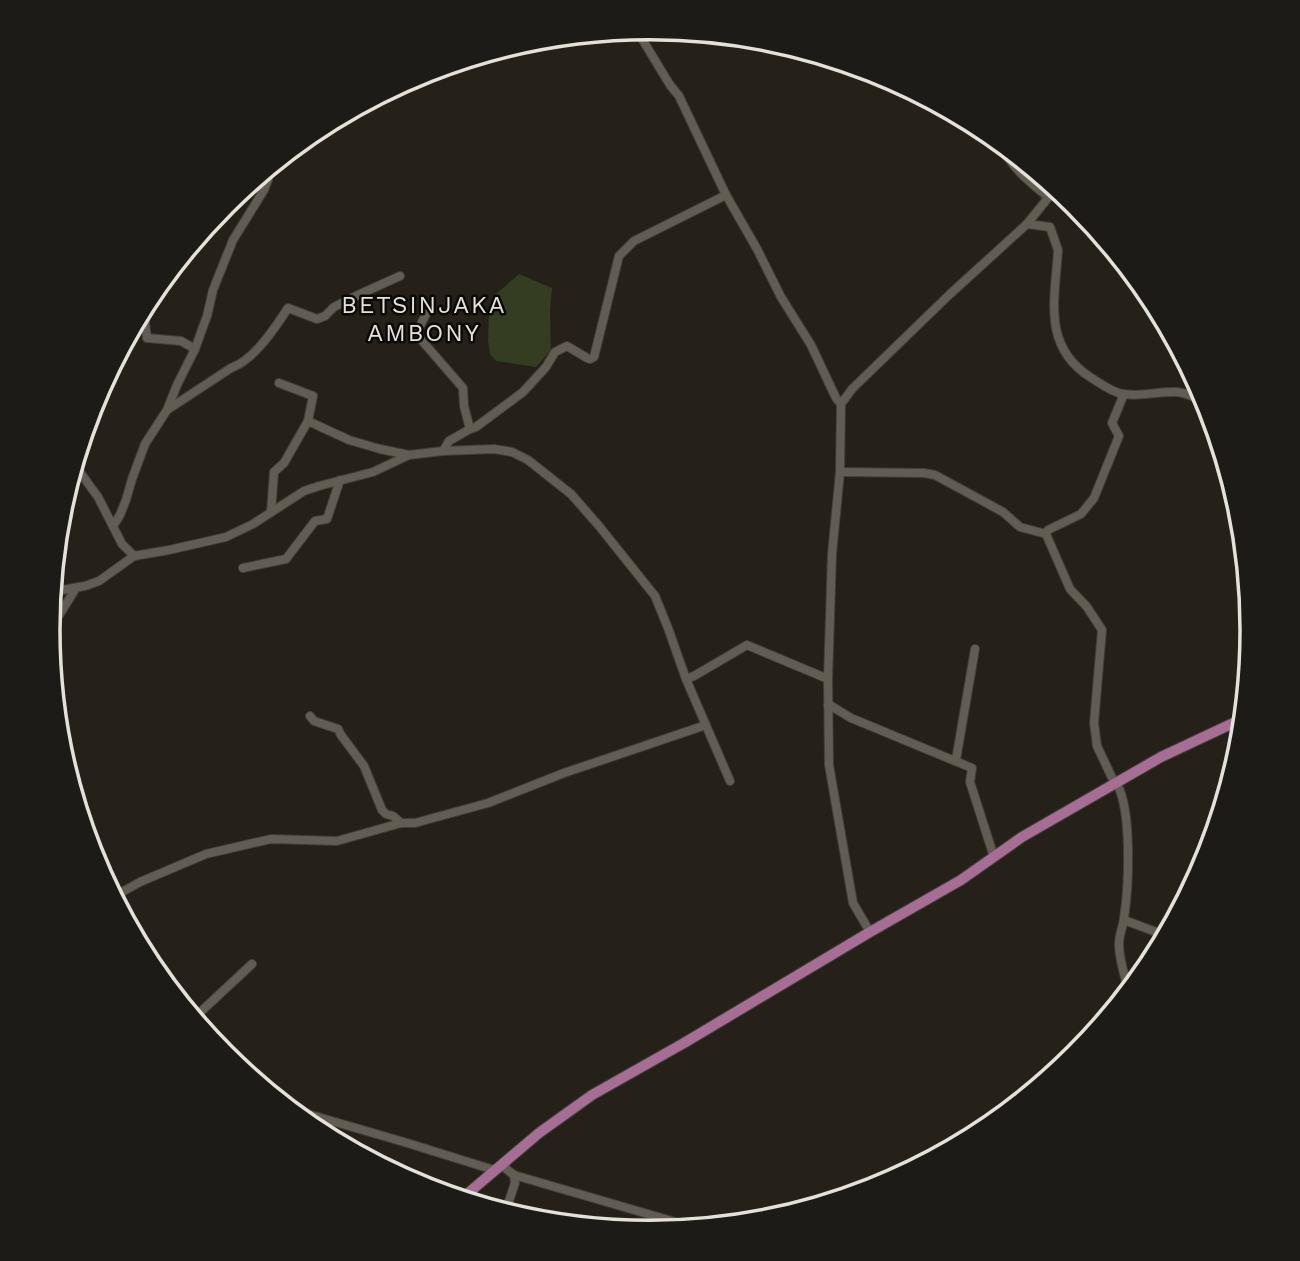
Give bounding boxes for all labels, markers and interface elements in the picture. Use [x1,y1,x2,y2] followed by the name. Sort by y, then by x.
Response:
[341,291,507,347] district label: BETSINJAKA AMBONY

